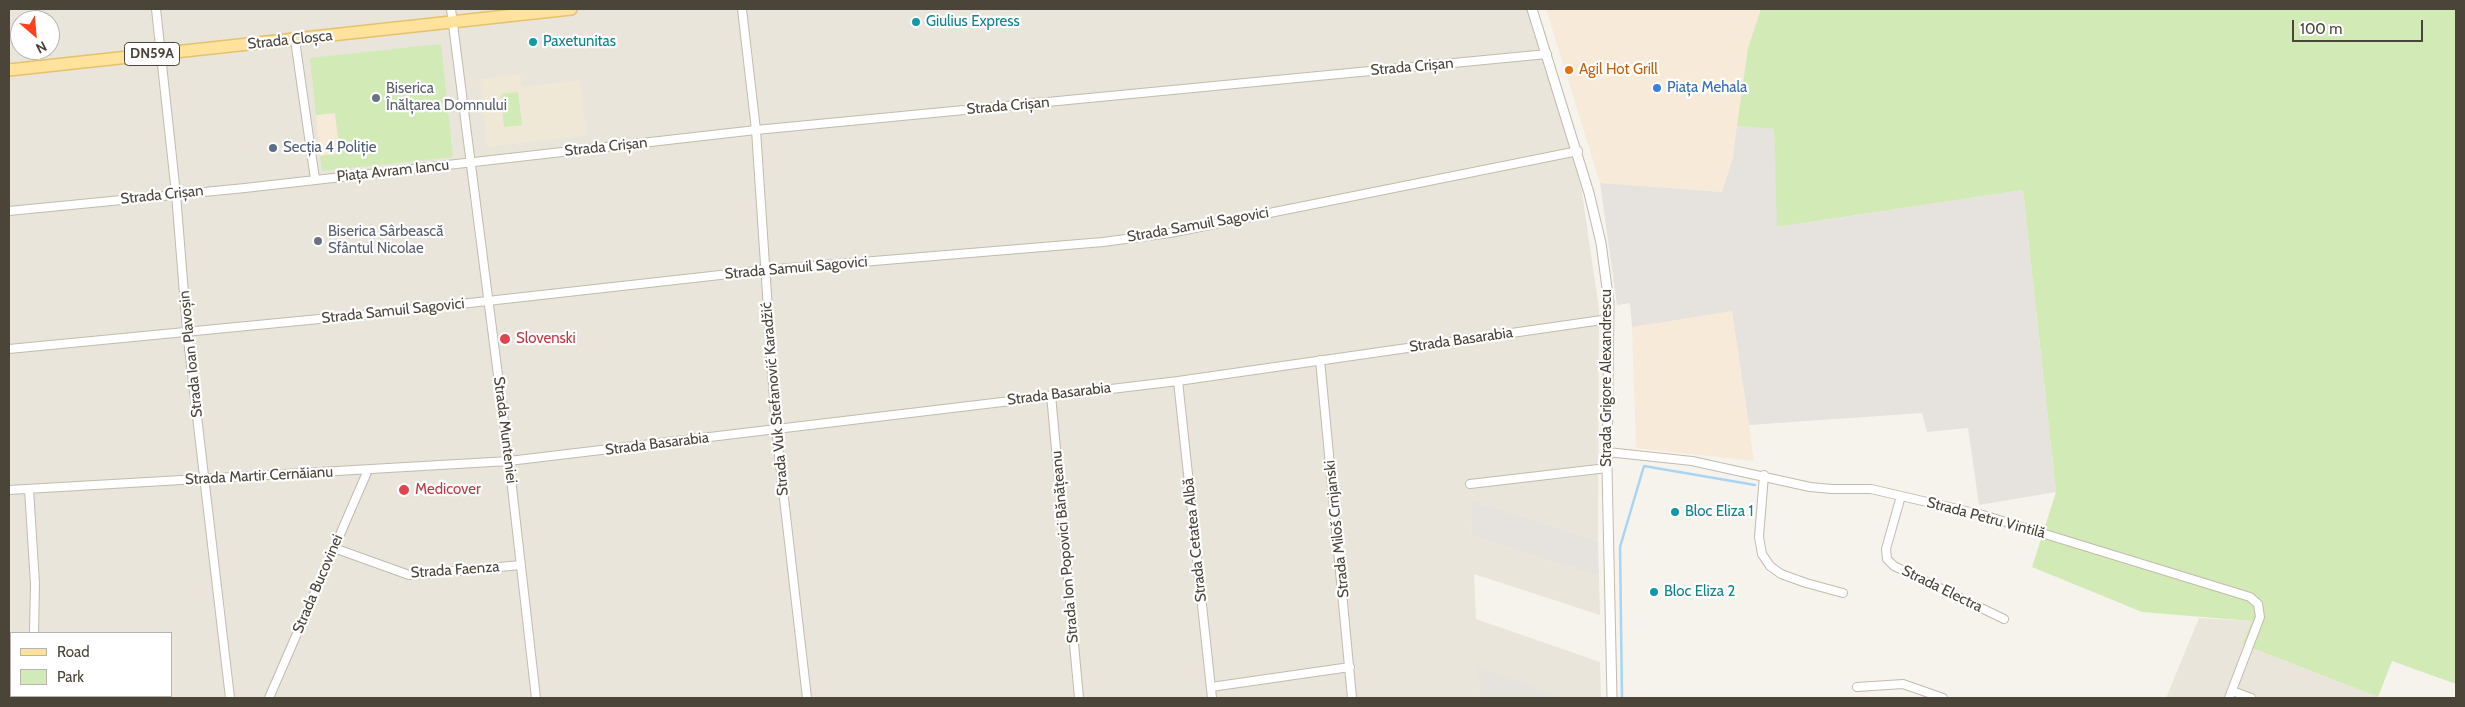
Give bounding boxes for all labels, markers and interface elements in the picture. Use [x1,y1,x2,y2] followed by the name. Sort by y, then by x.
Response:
[10,10,60,60] north arrow
[2295,10,2426,42] scale bar
[926,13,1020,31] place label: Giulius Express
[910,16,922,28] marker: Giulius Express
[2300,20,2342,38] text: 100 m
[247,27,333,53] street label: Strada Cloșca
[543,33,616,51] place label: Paxetunitas
[527,36,539,48] marker: Paxetunitas
[33,37,50,58] text: N
[124,42,180,66] road number: DN59A
[1370,54,1454,80] street label: Strada Crișan
[1579,61,1658,79] place label: Agil Hot Grill
[1563,64,1575,76] marker: Agil Hot Grill
[1667,79,1747,97] place label: Piața Mehala
[386,80,507,115] place label: Biserica Înălțarea Domnului
[1651,82,1663,94] marker: Piața Mehala
[370,92,382,104] marker: Biserica Înălțarea Domnului
[966,93,1050,119] street label: Strada Crișan
[564,134,648,160] street label: Strada Crișan
[283,139,376,157] place label: Secția 4 Poliție
[267,142,279,154] marker: Secția 4 Poliție
[336,156,450,186] street label: Piața Avram Iancu
[120,182,204,208] street label: Strada Crișan
[1126,204,1270,246] street label: Strada Samuil Sagovici
[328,223,443,258] place label: Biserica Sârbească Sfântul Nicolae
[312,235,324,247] marker: Biserica Sârbească Sfântul Nicolae
[724,253,868,283] street label: Strada Samuil Sagovici
[1598,289,1616,467] street label: Strada Grigore Alexandrescu
[175,290,207,418] street label: Strada Ioan Plavoșin
[321,295,465,327] street label: Strada Samuil Sagovici
[758,301,792,497] street label: Strada Vuk Stefanović Karadžić
[1408,324,1514,356] street label: Strada Basarabia
[516,330,576,348] place label: Slovenski
[498,332,512,346] marker: Slovenski
[490,376,520,484] street label: Strada Munteniei
[1006,379,1112,409] street label: Strada Basarabia
[604,429,710,459] street label: Strada Basarabia
[1048,450,1082,644] street label: Strada Ion Popovici Bănățeanu
[1321,459,1353,599] street label: Strada Miloš Crnjanski
[184,463,334,489] street label: Strada Martir Cernăianu
[1180,477,1210,603] street label: Strada Cetatea Albă
[415,481,481,499] place label: Medicover
[397,483,411,497] marker: Medicover
[1925,494,2047,542] street label: Strada Petru Vintilă
[1685,503,1753,521] place label: Bloc Eliza 1
[1669,506,1681,518] marker: Bloc Eliza 1
[289,532,347,636] street label: Strada Bucovinei
[410,558,500,582] street label: Strada Faenza
[1899,562,1985,616] street label: Strada Electra
[1664,583,1735,601] place label: Bloc Eliza 2
[1648,586,1660,598] marker: Bloc Eliza 2
[10,632,172,697] legend
[57,643,90,661] text: Road
[57,668,84,686] text: Park

